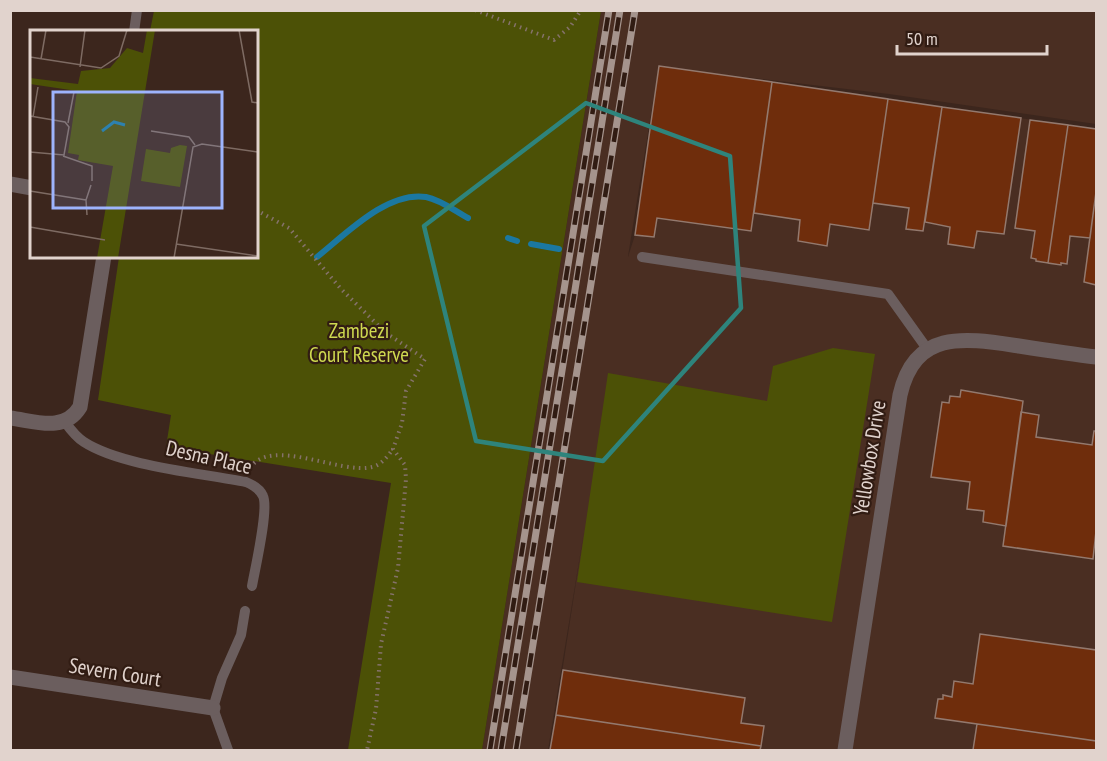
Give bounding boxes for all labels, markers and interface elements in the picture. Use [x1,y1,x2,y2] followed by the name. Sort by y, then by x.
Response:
[897,18,1047,56] scale bar
[906,27,938,50] text: 50 m
[30,30,258,258] inset map
[309,317,409,368] park label: Zambezi Court Reserve
[847,398,891,518] street label: Yellowbox Drive
[163,434,255,480] street label: Desna Place
[67,651,163,693] street label: Severn Court

